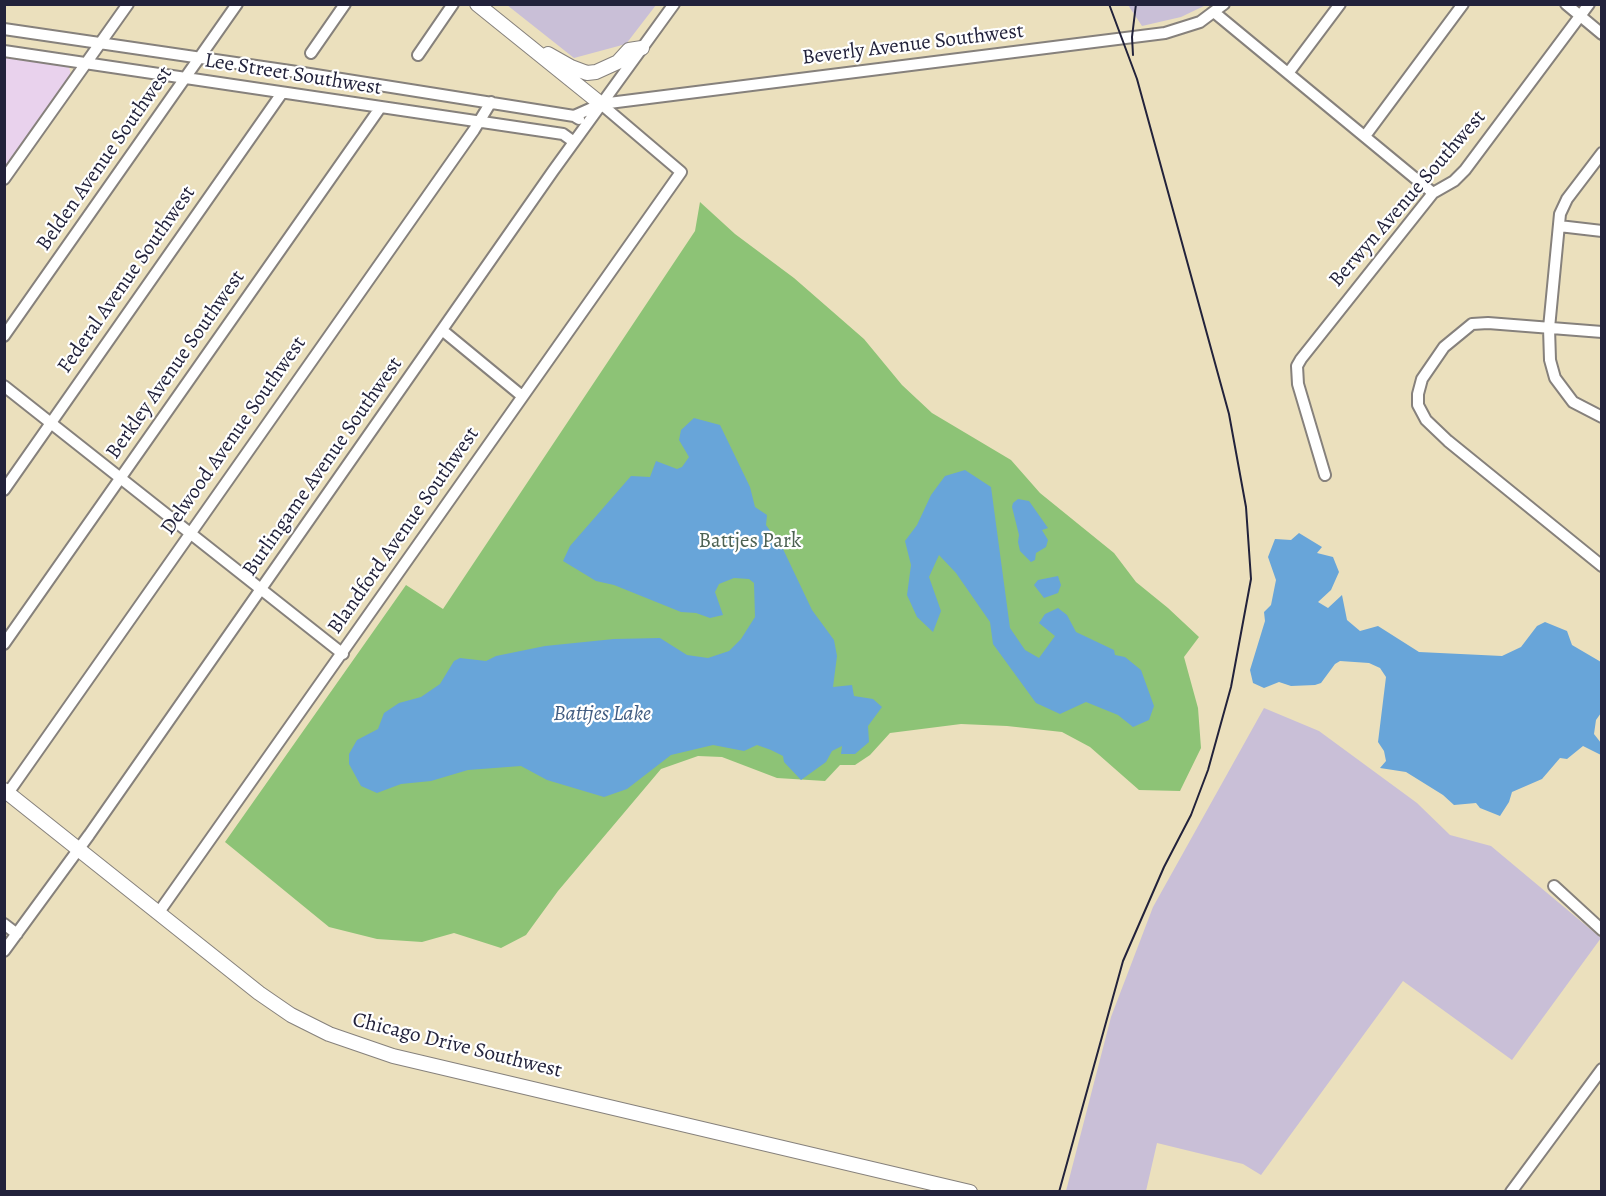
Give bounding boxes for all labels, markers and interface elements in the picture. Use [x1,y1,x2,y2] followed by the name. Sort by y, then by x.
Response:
[801,19,1025,71] street label: Beverly Avenue Southwest
[203,49,383,101] street label: Lee Street Southwest
[32,62,178,256] street label: Belden Avenue Southwest
[1324,105,1492,293] street label: Berwyn Avenue Southwest
[53,181,201,379] street label: Federal Avenue Southwest
[101,266,251,464] street label: Berkley Avenue Southwest
[156,332,312,540] street label: Delwood Avenue Southwest
[238,353,408,581] street label: Burlingame Avenue Southwest
[323,423,485,639] street label: Blandford Avenue Southwest
[699,529,801,555] park label: Battjes Park
[553,702,651,728] water label: Battjes Lake
[350,1008,564,1084] street label: Chicago Drive Southwest

